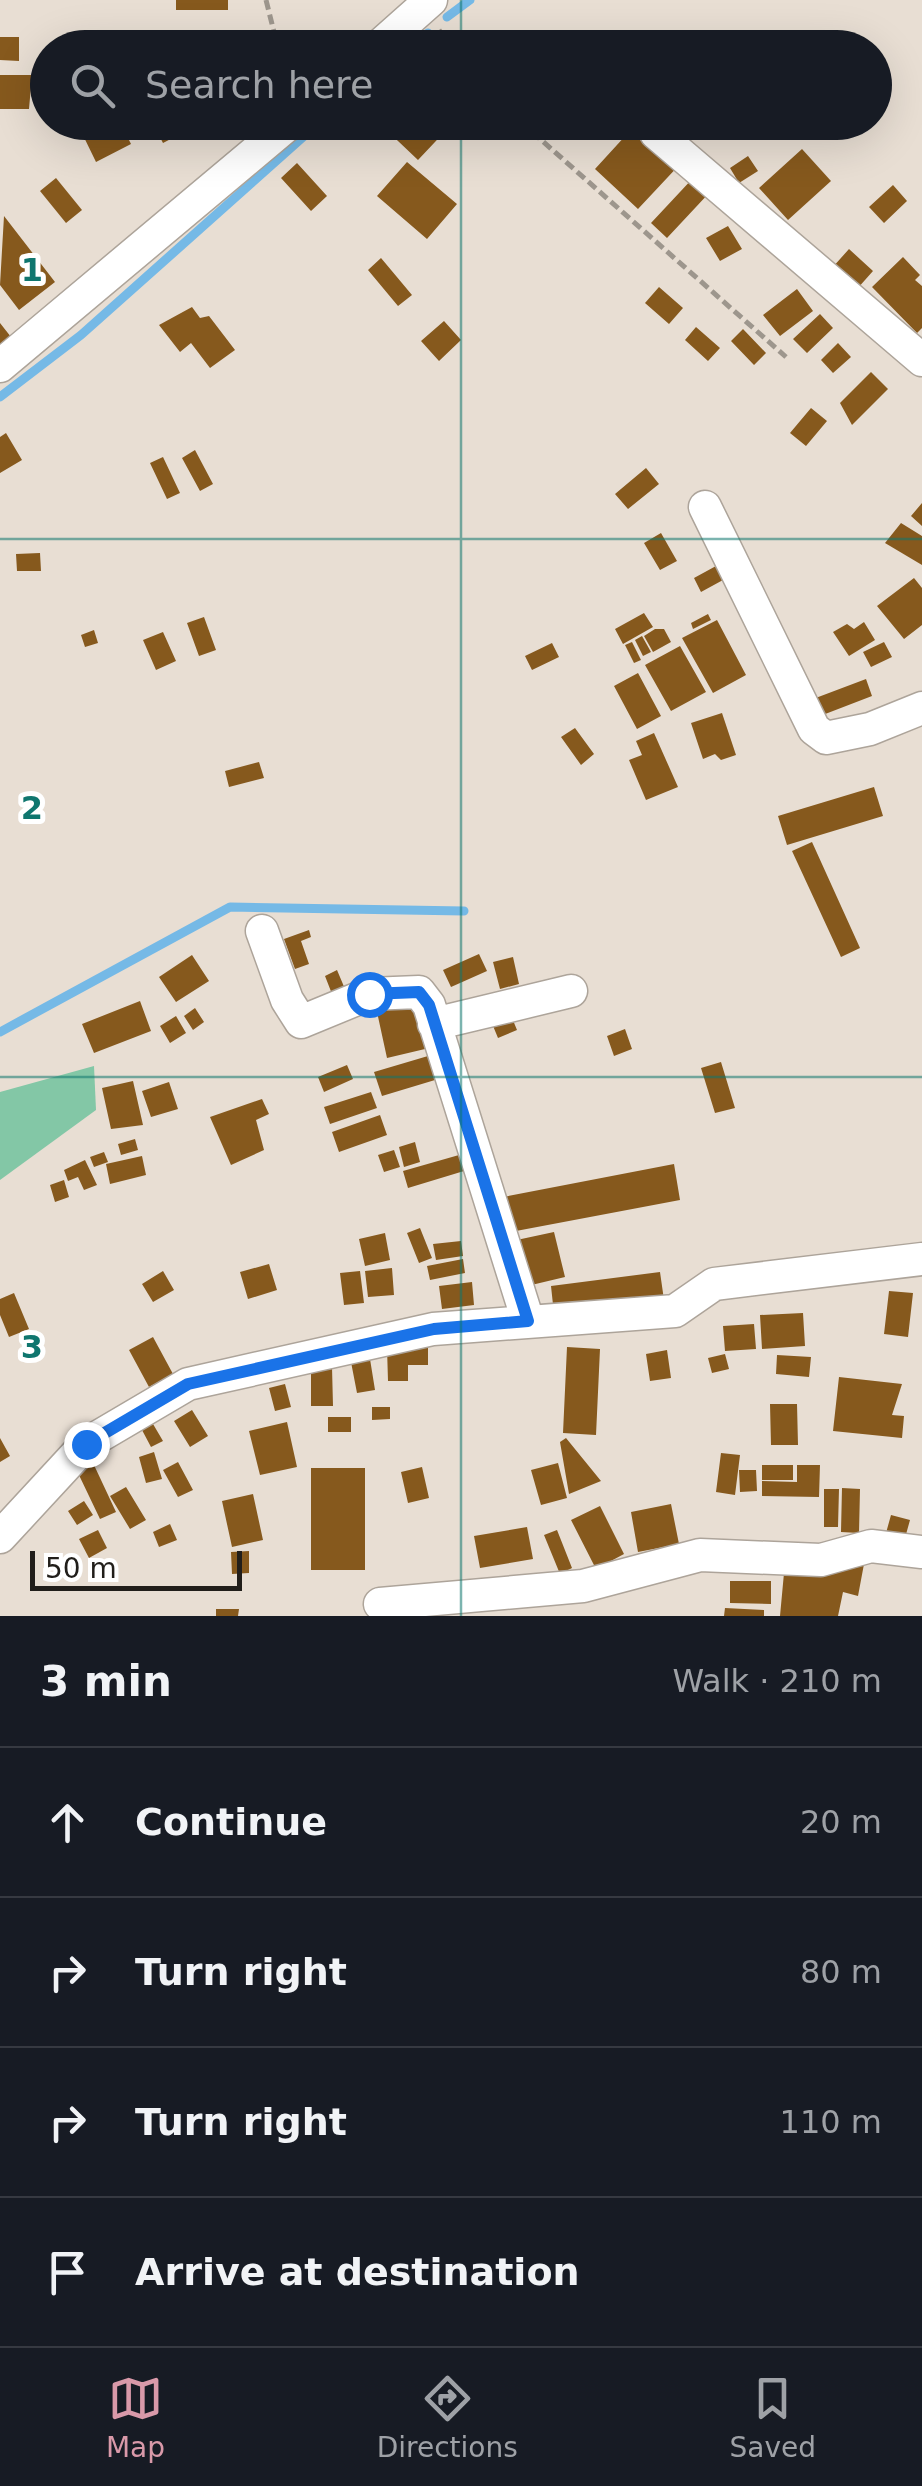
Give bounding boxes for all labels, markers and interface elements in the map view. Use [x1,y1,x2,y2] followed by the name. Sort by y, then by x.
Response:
[30,30,892,140] search box
[65,58,120,113] icon: search
[145,63,373,107] text: Search here
[21,251,43,289] text: 1
[21,789,43,827] text: 2
[347,972,393,1018] route start
[21,1328,43,1366] text: 3
[64,1422,110,1468] route end
[30,1546,242,1590] scale bar
[45,1552,117,1585] text: 50 m
[40,1657,172,1706] text: 3 min
[672,1662,882,1700] text: Walk · 210 m
[40,1795,95,1850] icon: ahead
[135,1800,327,1844] text: Continue
[800,1803,882,1841] text: 20 m
[40,1945,95,2000] icon: right
[135,1950,347,1994] text: Turn right
[800,1953,882,1991] text: 80 m
[40,2095,95,2150] icon: right
[135,2100,347,2144] text: Turn right
[780,2103,882,2141] text: 110 m
[40,2245,95,2300] icon: arrive
[135,2250,580,2294] text: Arrive at destination
[106,2371,165,2464] tab: Map
[377,2371,518,2464] tab: Directions
[730,2371,816,2464] tab: Saved

